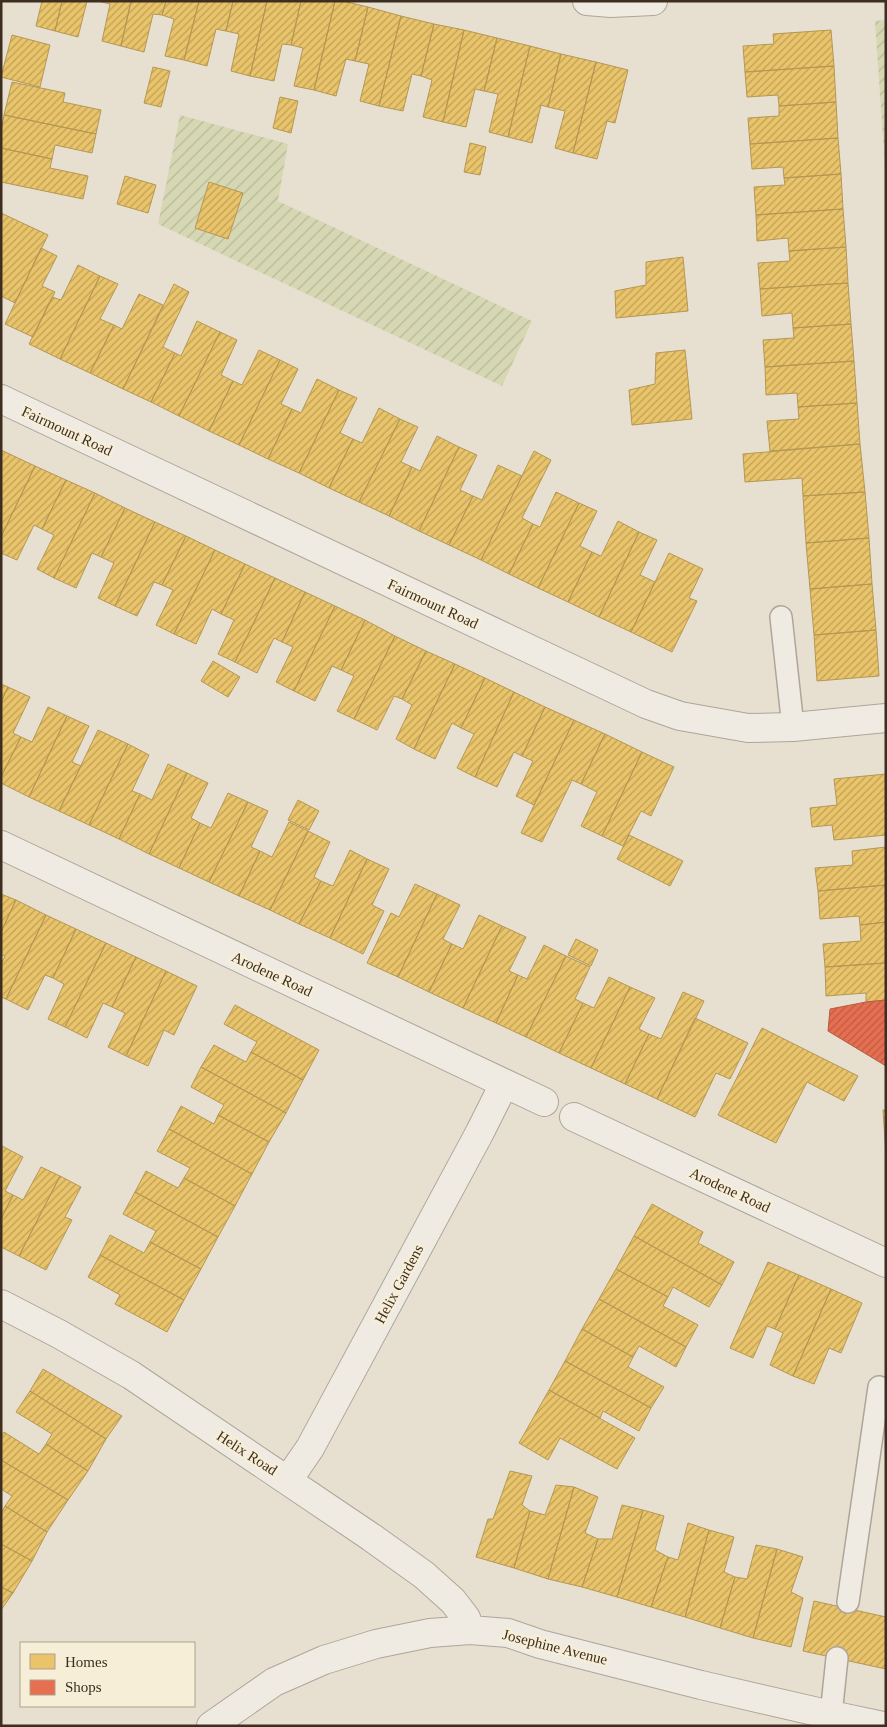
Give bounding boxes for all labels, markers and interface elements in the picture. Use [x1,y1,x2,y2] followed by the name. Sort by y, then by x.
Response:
[19,403,115,459] street label: Fairmount Road
[385,576,481,632] street label: Fairmount Road
[229,948,315,1000] street label: Arodene Road
[687,1164,773,1216] street label: Arodene Road
[371,1242,427,1326] street label: Helix Gardens
[214,1428,281,1479] street label: Helix Road
[501,1626,609,1668] street label: Josephine Avenue
[20,1642,195,1707] legend
[65,1654,108,1670] text: Homes
[65,1679,102,1695] text: Shops

